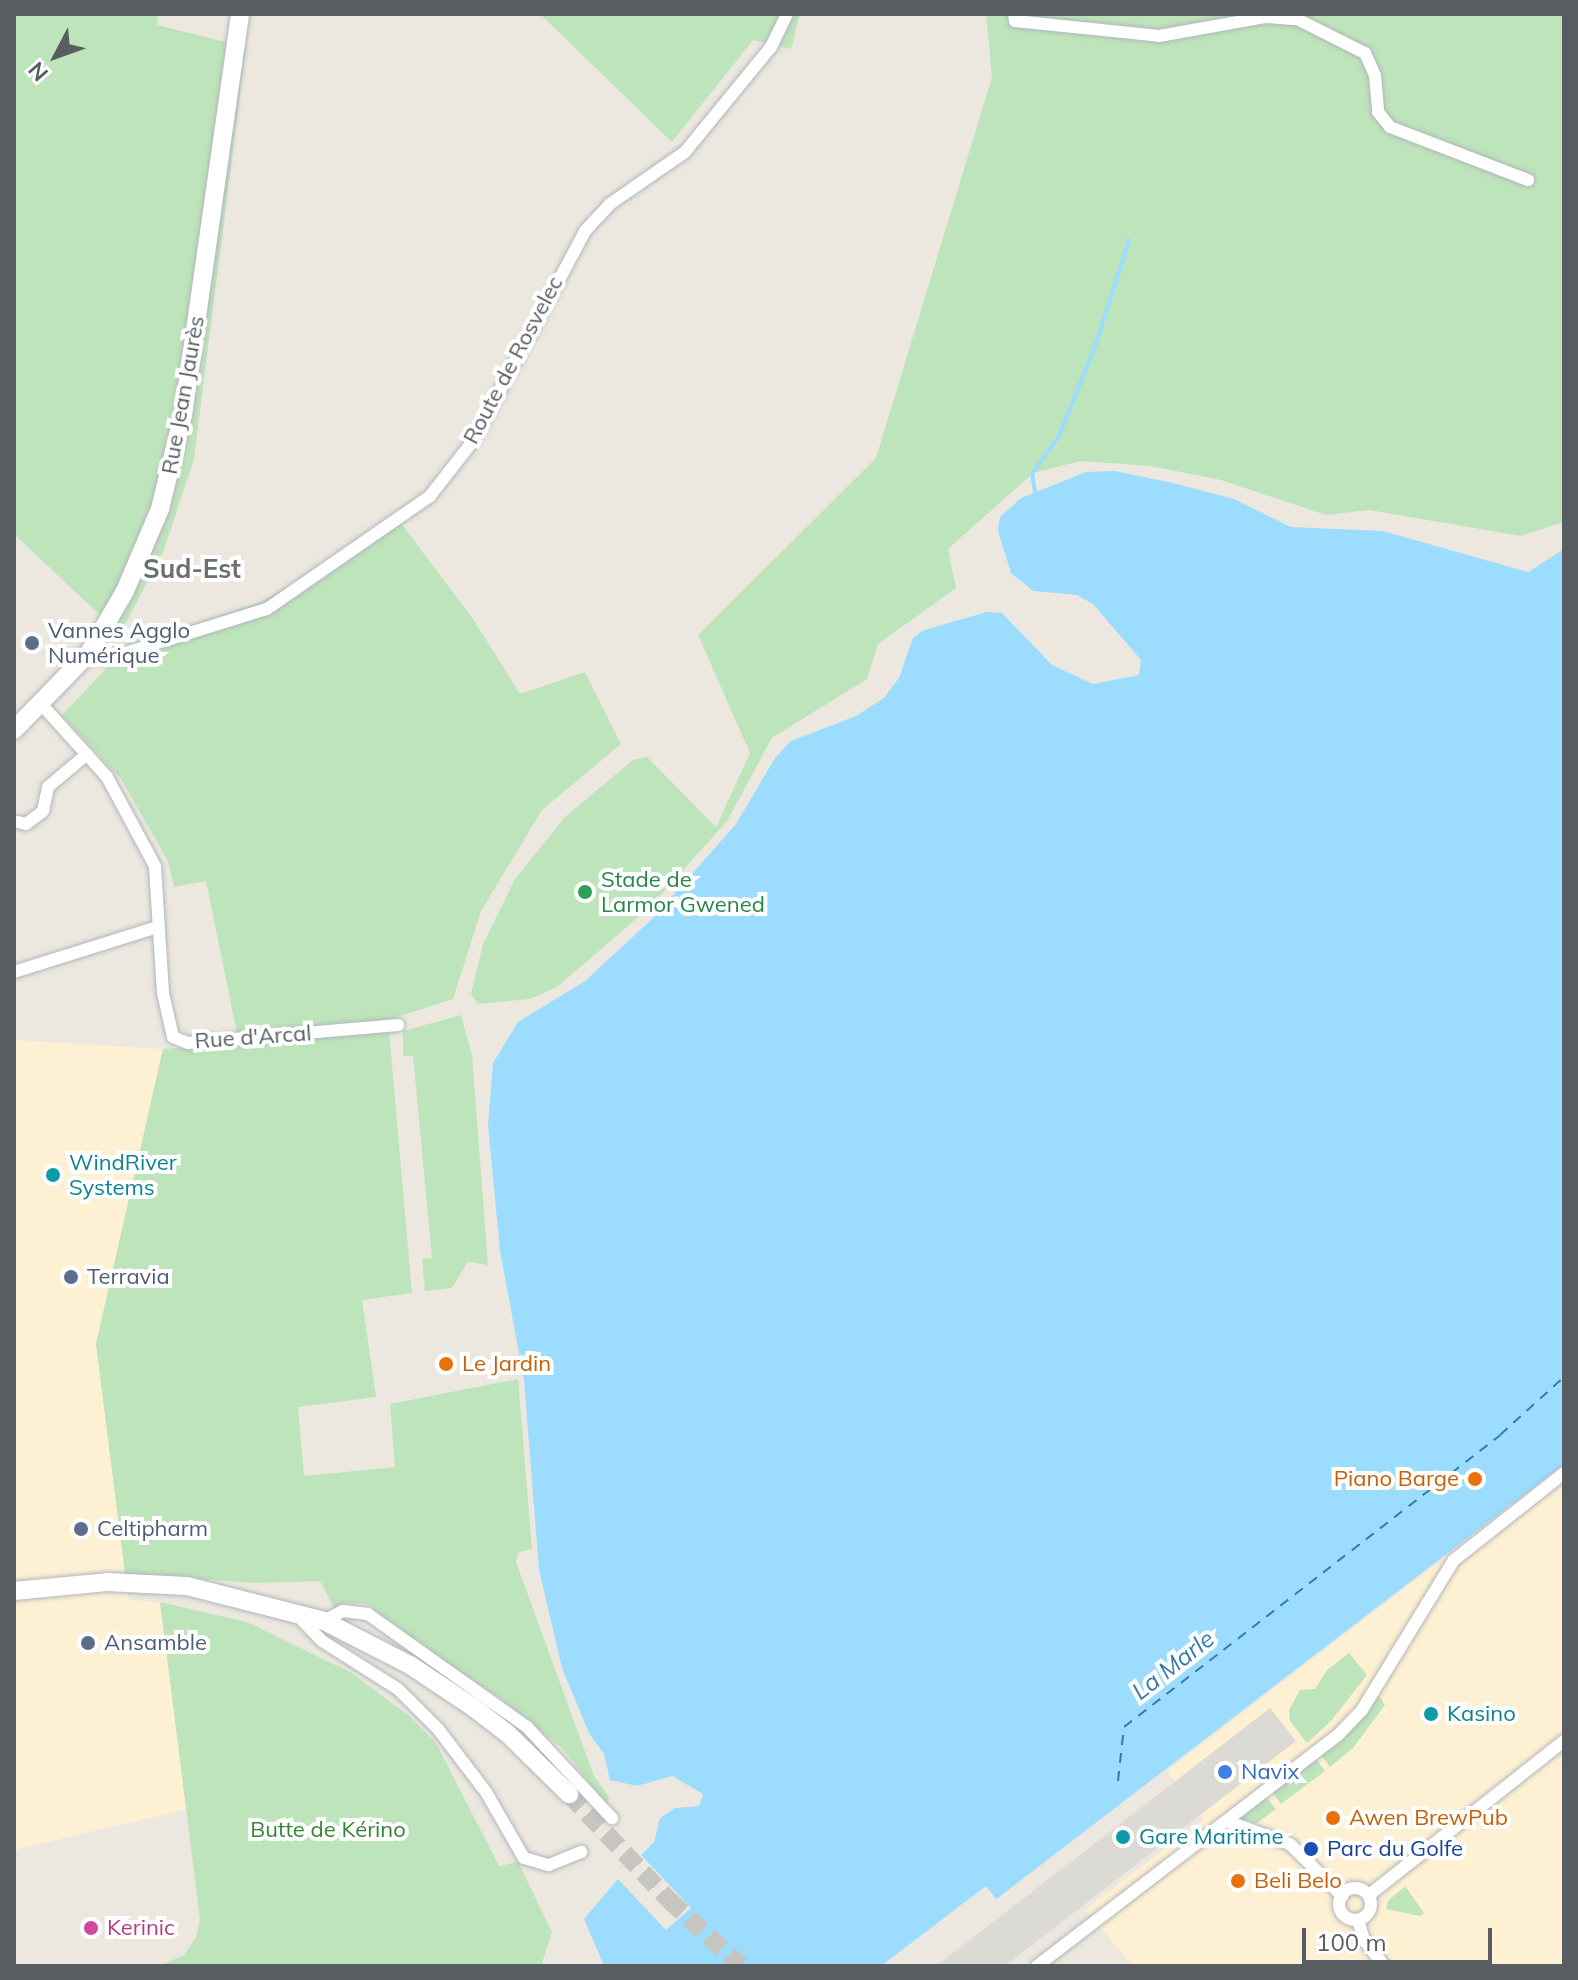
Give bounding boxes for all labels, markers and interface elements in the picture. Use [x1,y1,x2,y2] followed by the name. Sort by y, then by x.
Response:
[16,16,96,96] north arrow
[22,56,54,87] text: N
[458,272,568,448] street label: Route de Rosvelec
[156,314,210,476] street label: Rue Jean Jaurès
[143,553,241,585] district label: Sud-Est
[48,617,190,668] place label: Vannes Agglo Numérique
[23,634,41,652] marker: Vannes Agglo Numérique
[601,866,765,918] place label: Stade de Larmor Gwened
[576,883,594,901] marker: Stade de Larmor Gwened
[194,1020,312,1054] street label: Rue d'Arcal
[69,1149,177,1200] place label: WindRiver Systems
[44,1166,62,1184] marker: WindRiver Systems
[87,1264,170,1290] place label: Terravia
[62,1268,80,1286] marker: Terravia
[462,1351,551,1377] place label: Le Jardin
[437,1355,455,1373] marker: Le Jardin
[1334,1466,1459,1492] place label: Piano Barge
[1466,1470,1484,1488] marker: Piano Barge
[97,1516,208,1542] place label: Celtipharm
[72,1520,90,1538] marker: Celtipharm
[1126,1624,1220,1706] water label: La Marle
[104,1630,207,1656] place label: Ansamble
[79,1634,97,1652] marker: Ansamble
[1447,1701,1516,1727] place label: Kasino
[1422,1705,1440,1723] marker: Kasino
[1241,1759,1299,1785] place label: Navix
[1216,1763,1234,1781] marker: Navix
[1349,1805,1508,1831] place label: Awen BrewPub
[1324,1809,1342,1827] marker: Awen BrewPub
[250,1817,406,1843] park label: Butte de Kérino
[1139,1824,1283,1850] place label: Gare Maritime
[1114,1828,1132,1846] marker: Gare Maritime
[1327,1836,1463,1862] place label: Parc du Golfe
[1302,1840,1320,1858] marker: Parc du Golfe
[1254,1868,1342,1894] place label: Beli Belo
[1229,1872,1247,1890] marker: Beli Belo
[1306,1912,1496,1962] scale bar
[107,1915,175,1941] place label: Kerinic
[82,1919,100,1937] marker: Kerinic
[1316,1927,1387,1957] text: 100 m

